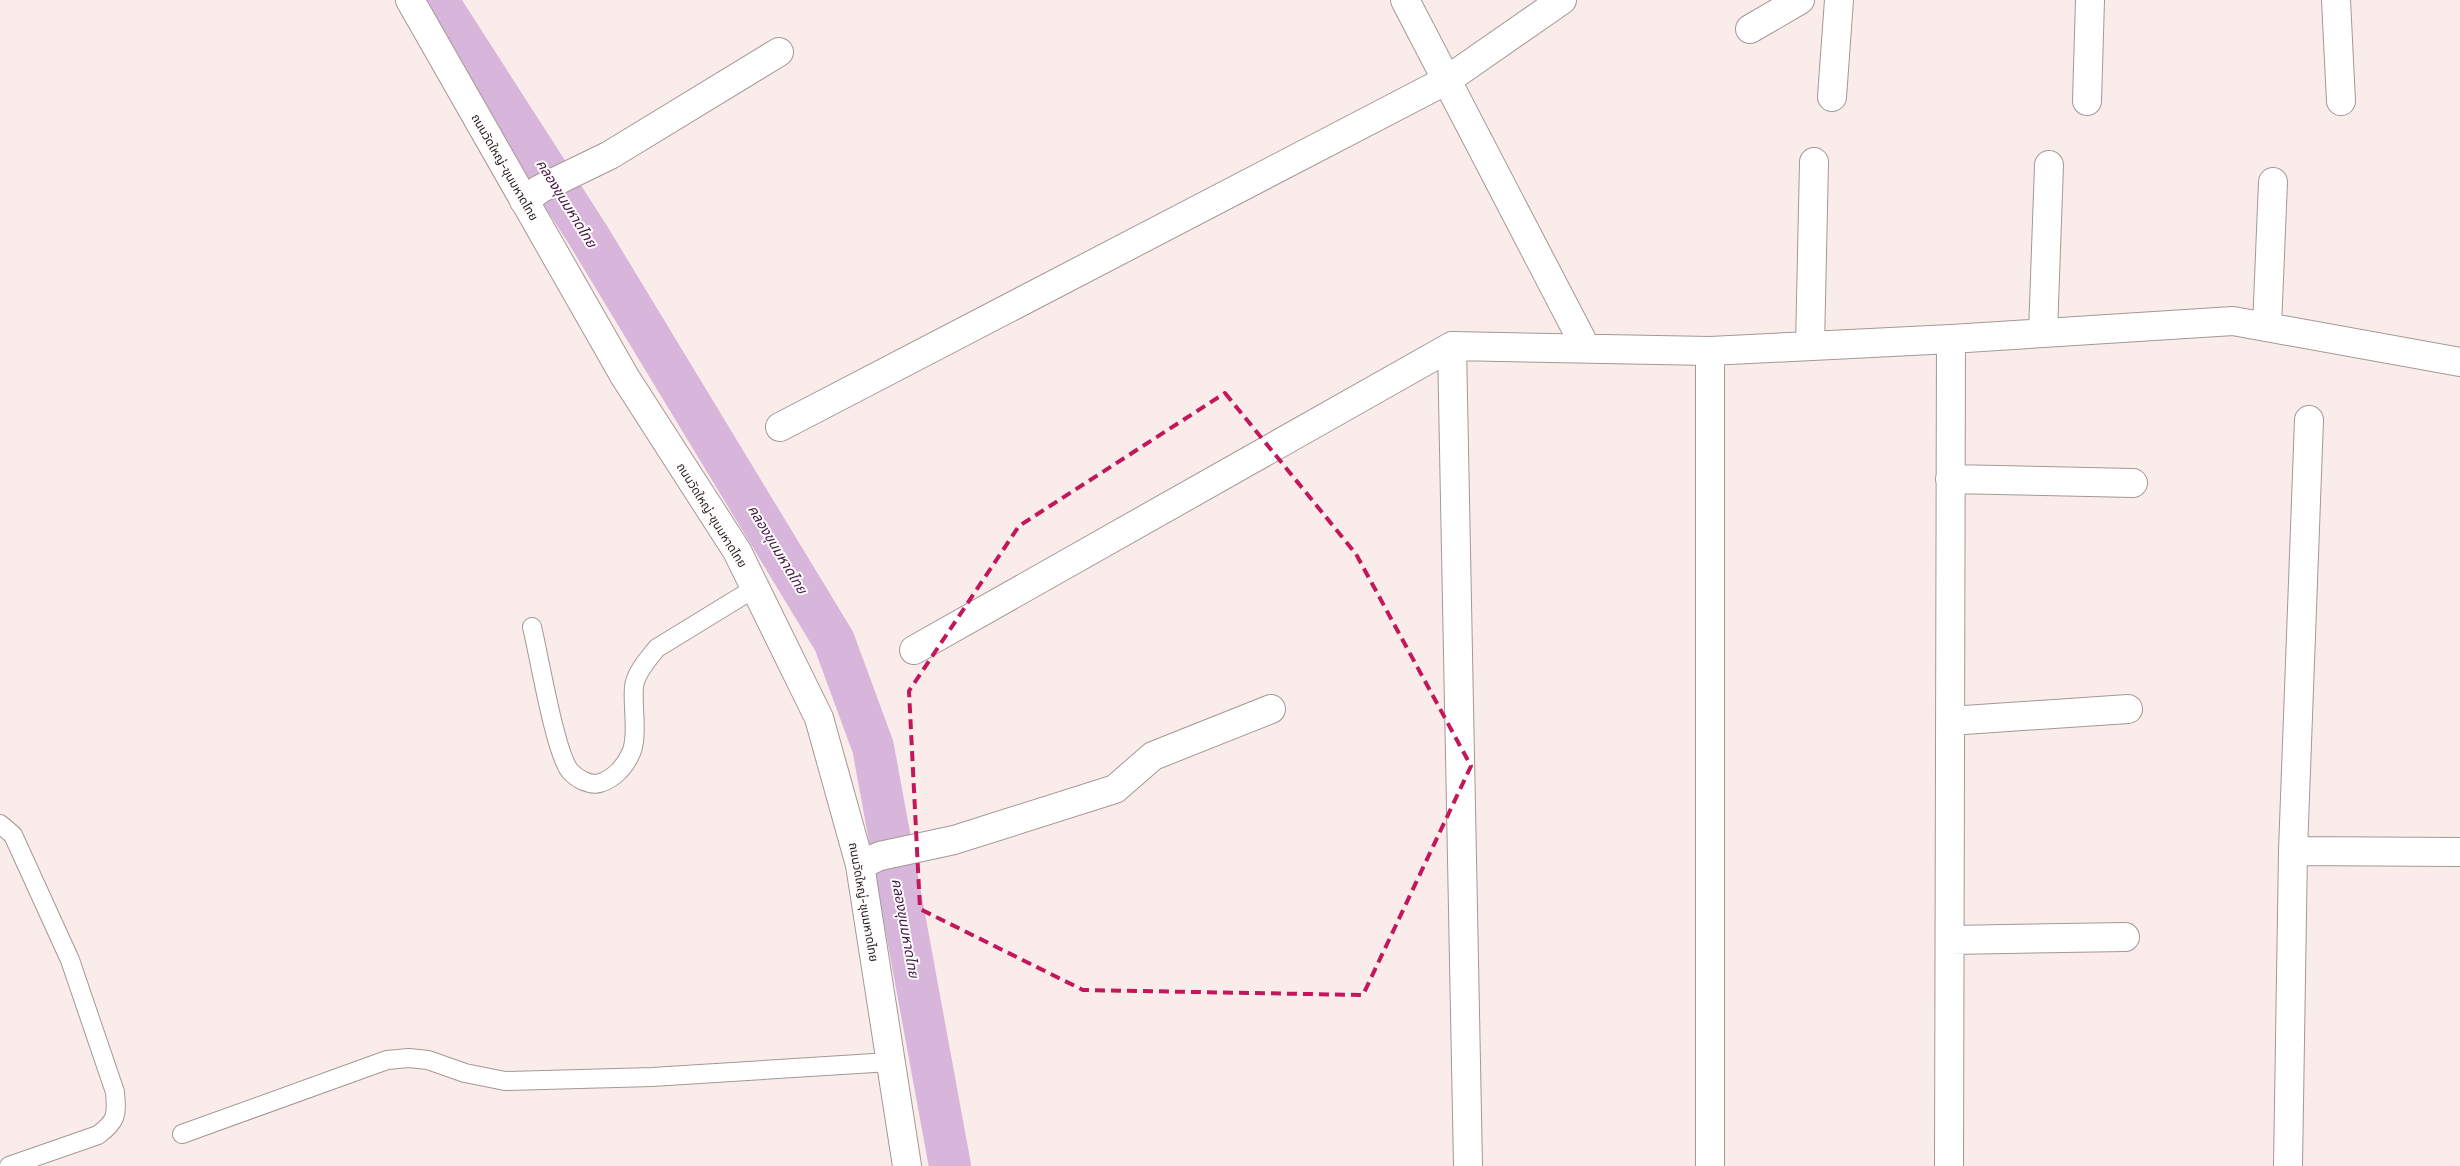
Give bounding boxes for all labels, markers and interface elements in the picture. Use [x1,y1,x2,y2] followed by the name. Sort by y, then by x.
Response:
[468,111,542,223] street label: ถนนวัดใหญ่-ขุนมหาดไทย
[532,156,602,252] water label: คลองขุนมหาดไทย
[674,460,750,570] street label: ถนนวัดใหญ่-ขุนมหาดไทย
[744,502,812,598] water label: คลองขุนมหาดไทย
[846,841,882,963] street label: ถนนวัดใหญ่-ขุนมหาดไทย
[888,877,923,981] water label: คลองขุนมหาดไทย

